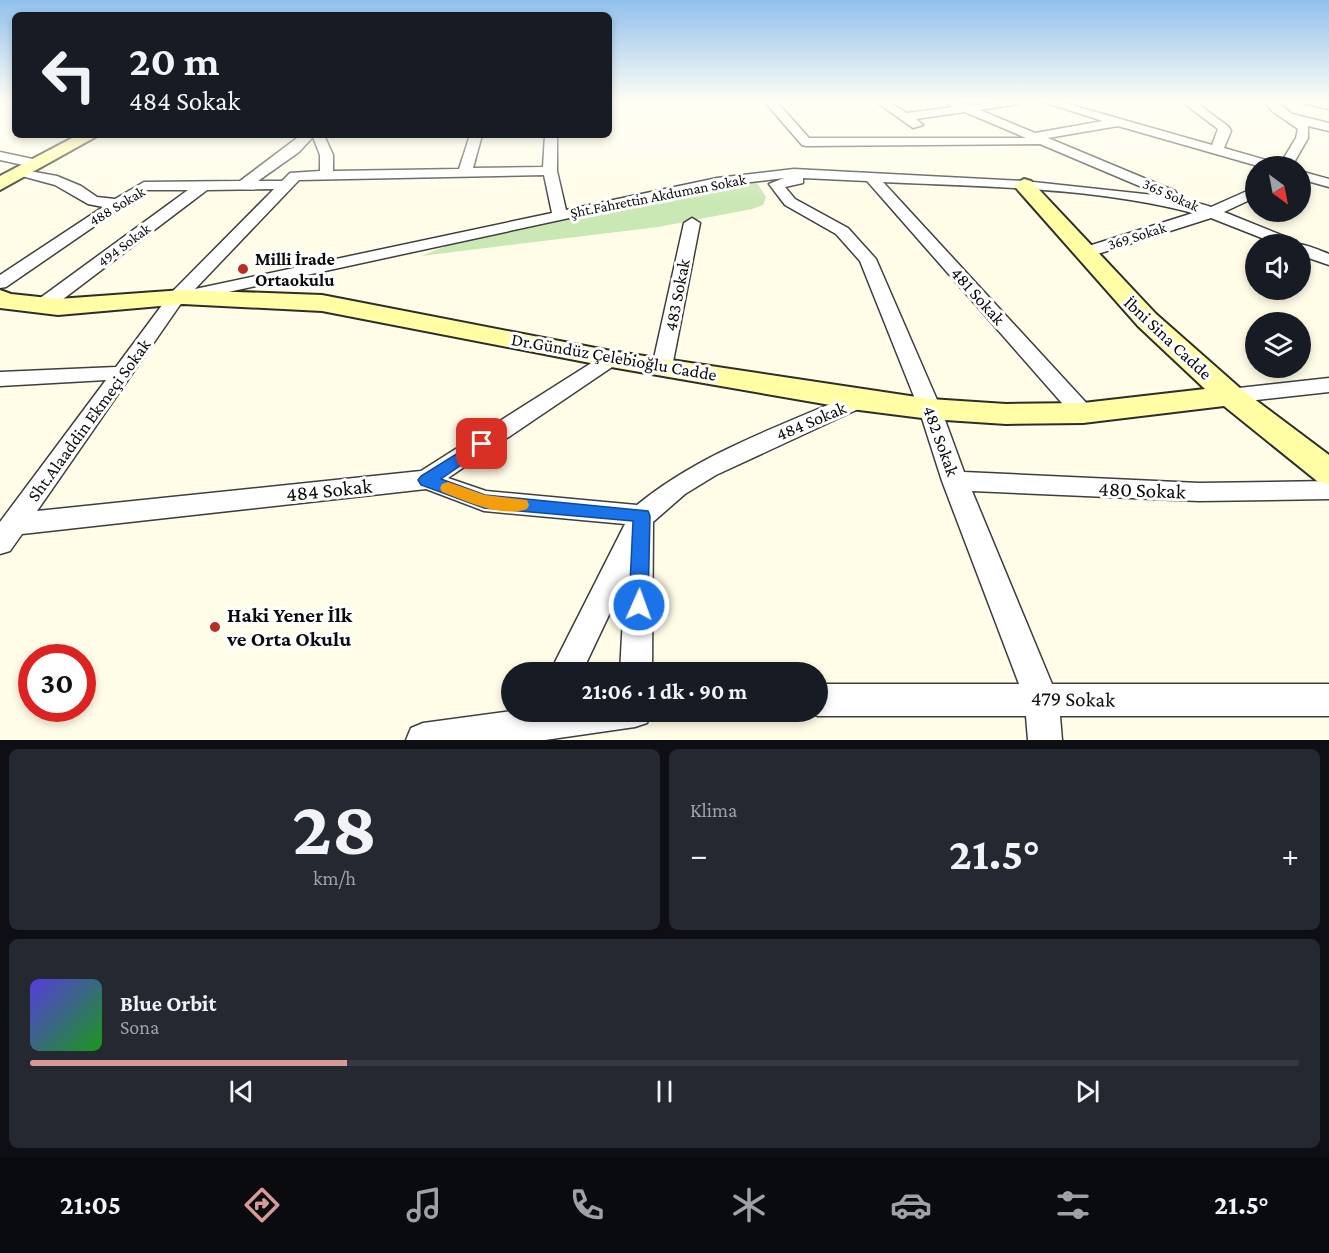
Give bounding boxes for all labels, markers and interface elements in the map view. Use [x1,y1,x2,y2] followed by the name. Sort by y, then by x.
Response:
[30,36,108,114] icon: left
[129,37,220,84] text: 20 m
[129,86,240,116] text: 484 Sokak
[1245,156,1311,222] north arrow
[1245,156,1311,378] map controls
[569,171,748,222] street label: Şht.Fahrettin Akduman Sokak
[1140,175,1202,215] street label: 365 Sokak
[86,183,149,229] street label: 488 Sokak
[1106,219,1169,253] street label: 369 Sokak
[95,220,154,270] street label: 494 Sokak
[1245,234,1311,300] button: sound
[255,249,335,290] place label: Milli İrade Ortaokulu
[660,257,694,333] street label: 483 Sokak
[236,262,250,276] marker: Milli İrade Ortaokulu
[947,263,1009,329] street label: 481 Sokak
[1120,292,1216,384] street label: İbni Sina Cadde
[1245,312,1311,378] button: layers
[510,329,718,385] street label: Dr.Gündüz Çelebioğlu Cadde
[23,335,155,505] street label: Sht.Alaaddin Ekmeçi Sokak
[773,397,849,445] street label: 484 Sokak
[919,403,963,479] street label: 482 Sokak
[456,418,507,469] pin
[465,427,498,460] icon: arrive
[285,474,373,506] street label: 484 Sokak
[1098,476,1186,504] street label: 480 Sokak
[607,573,671,637] position arrow
[226,603,353,651] place label: Haki Yener İlk ve Orta Okulu
[208,620,222,634] marker: Haki Yener İlk ve Orta Okulu
[18,644,96,722] speed limit sign: 30
[582,679,747,704] text: 21:06 · 1 dk · 90 m
[1031,686,1115,712] street label: 479 Sokak
[292,784,377,871] text: 28
[690,799,737,821] text: Klima
[949,829,1040,879] text: 21.5°
[690,836,707,873] text: −
[1282,836,1299,873] text: +
[313,867,356,889] text: km/h
[120,991,216,1016] text: Blue Orbit
[120,1016,159,1038] text: Sona
[225,1075,258,1108] icon: previous
[648,1075,681,1108] icon: pause
[1071,1075,1104,1108] icon: next
[241,1184,283,1226] icon: directions
[403,1184,445,1226] icon: music
[566,1184,608,1226] icon: phone
[728,1184,770,1226] icon: climate
[890,1184,932,1226] icon: car
[1052,1184,1094,1226] icon: filters
[60,1190,121,1220] text: 21:05
[1214,1190,1269,1220] text: 21.5°

